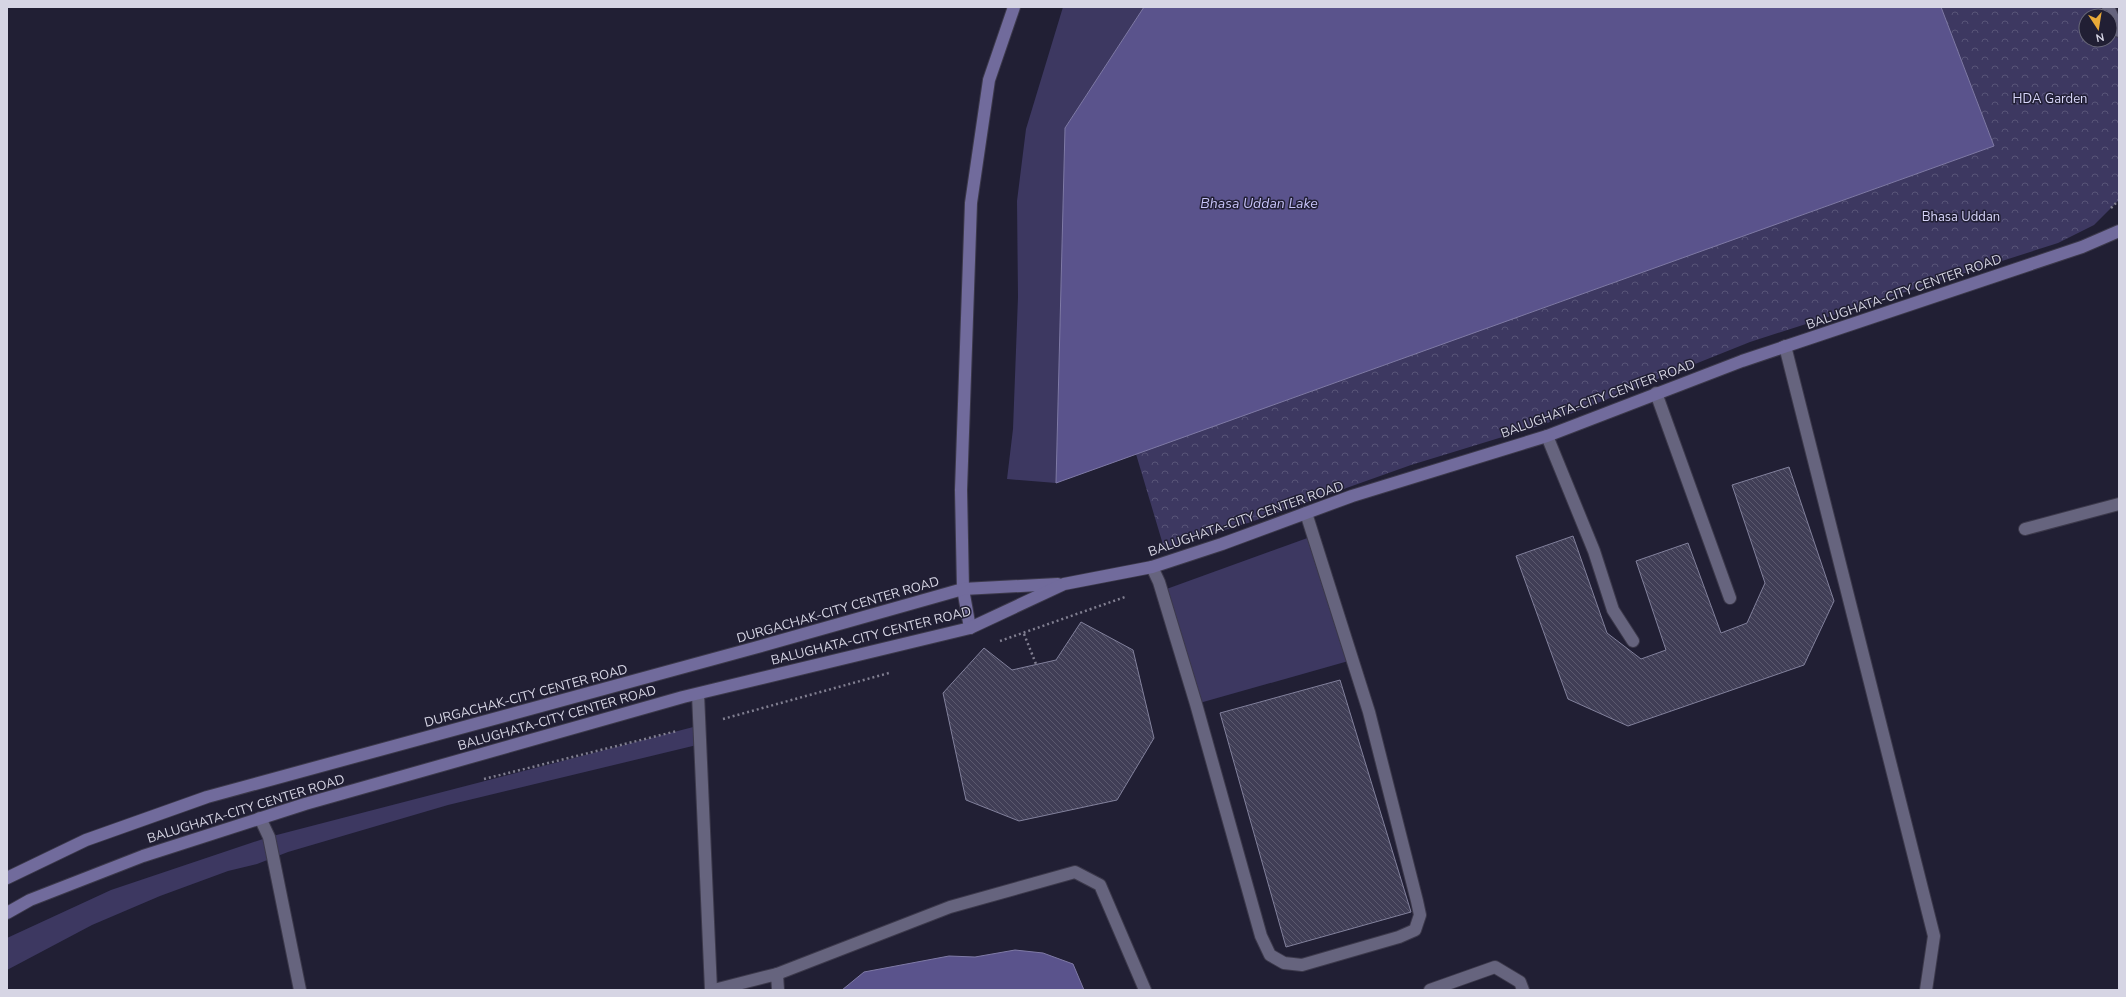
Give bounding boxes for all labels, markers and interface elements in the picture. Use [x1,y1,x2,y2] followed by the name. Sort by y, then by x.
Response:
[2078,8,2118,48] north arrow
[2094,29,2106,45] text: N
[2013,90,2087,108] park label: HDA Garden
[1200,194,1318,213] water label: Bhasa Uddan Lake
[1922,208,2000,226] park label: Bhasa Uddan
[1804,250,2004,334] street label: BALUGHATA-CITY CENTER ROAD
[1498,355,1698,443] street label: BALUGHATA-CITY CENTER ROAD
[1146,477,1346,561] street label: BALUGHATA-CITY CENTER ROAD
[735,572,941,648] street label: DURGACHAK-CITY CENTER ROAD
[769,602,973,670] street label: BALUGHATA-CITY CENTER ROAD
[422,660,630,732] street label: DURGACHAK-CITY CENTER ROAD
[456,681,658,755] street label: BALUGHATA-CITY CENTER ROAD
[145,770,347,848] street label: BALUGHATA-CITY CENTER ROAD

